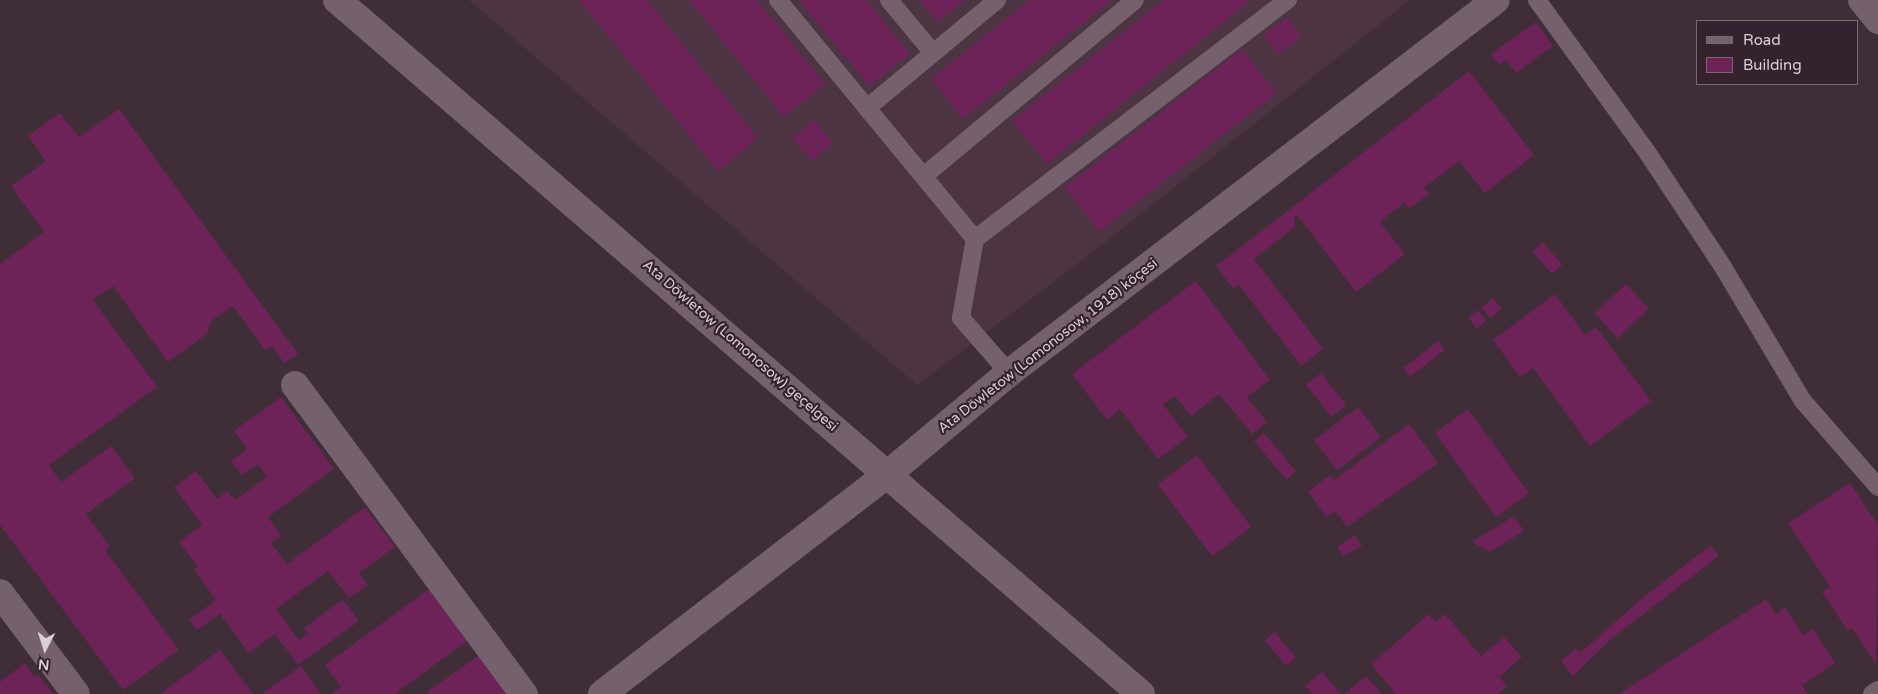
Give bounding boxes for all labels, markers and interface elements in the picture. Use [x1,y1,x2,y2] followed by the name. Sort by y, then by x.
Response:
[1696,20,1858,85] legend
[1743,31,1781,49] text: Road
[1743,56,1802,74] text: Building
[935,255,1161,437] street label: Ata Döwletow (Lomonosow, 1918) köçesi
[639,257,841,435] street label: Ata Döwletow (Lomonosow) geçelgesi
[20,624,70,674] north arrow
[37,655,50,673] text: N

